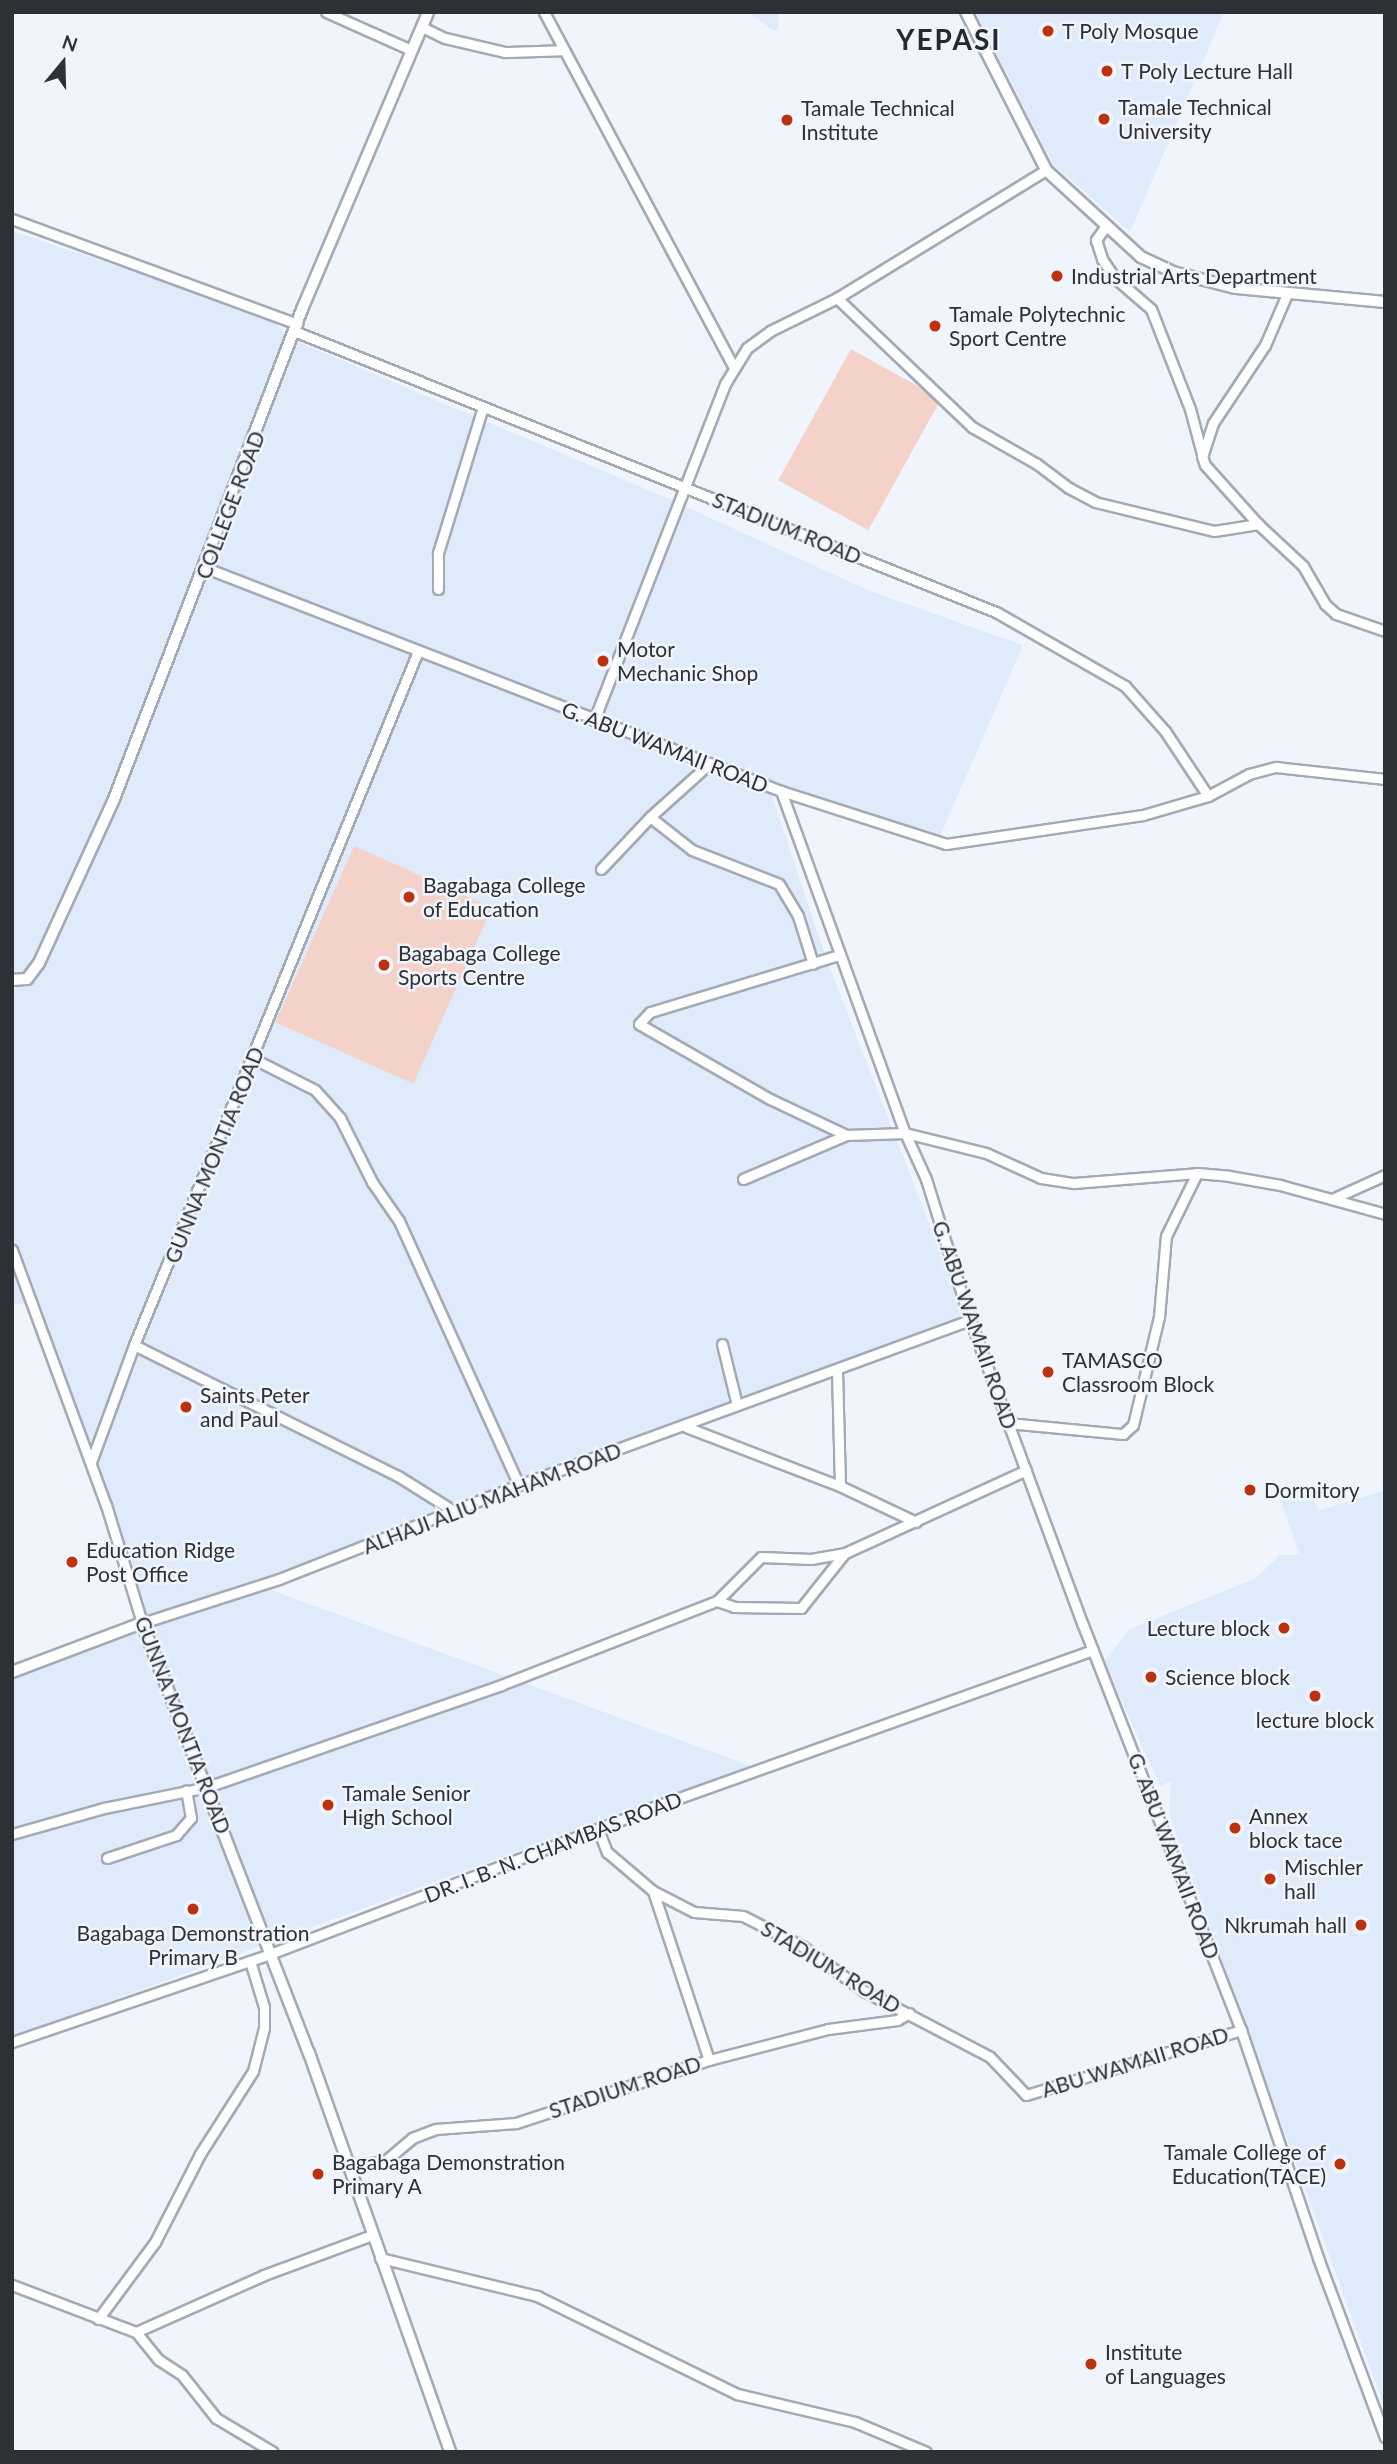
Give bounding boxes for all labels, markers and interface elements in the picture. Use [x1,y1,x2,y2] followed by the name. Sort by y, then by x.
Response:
[1062,18,1200,44] place label: T Poly Mosque
[897,22,1001,56] district label: YEPASI
[1040,23,1056,39] marker: T Poly Mosque
[28,28,98,98] north arrow
[59,29,81,56] text: N
[1121,58,1294,84] place label: T Poly Lecture Hall
[1099,63,1115,79] marker: T Poly Lecture Hall
[1118,94,1272,144] place label: Tamale Technical University
[801,95,955,145] place label: Tamale Technical Institute
[1096,111,1112,127] marker: Tamale Technical University
[779,112,795,128] marker: Tamale Technical Institute
[1071,263,1318,289] place label: Industrial Arts Department
[1049,268,1065,284] marker: Industrial Arts Department
[949,301,1125,351] place label: Tamale Polytechnic Sport Centre
[927,318,943,334] marker: Tamale Polytechnic Sport Centre
[190,427,270,583] street label: COLLEGE ROAD
[709,487,865,569] street label: STADIUM ROAD
[617,636,758,686] place label: Motor Mechanic Shop
[595,653,611,669] marker: Motor Mechanic Shop
[558,696,772,798] street label: G. ABU WAMAII ROAD
[423,872,586,922] place label: Bagabaga College of Education
[401,889,417,905] marker: Bagabaga College of Education
[398,940,561,990] place label: Bagabaga College Sports Centre
[376,957,392,973] marker: Bagabaga College Sports Centre
[159,1043,269,1267] street label: GUNNA MONTIA ROAD
[927,1217,1023,1433] street label: G. ABU WAMAII ROAD
[1062,1347,1214,1397] place label: TAMASCO Classroom Block
[1040,1364,1056,1380] marker: TAMASCO Classroom Block
[200,1382,310,1432] place label: Saints Peter and Paul
[178,1399,194,1415] marker: Saints Peter and Paul
[359,1437,625,1559] street label: ALHAJI ALIU MAHAM ROAD
[1264,1477,1360,1503] place label: Dormitory
[1242,1482,1258,1498] marker: Dormitory
[86,1537,235,1587] place label: Education Ridge Post Office
[64,1554,80,1570] marker: Education Ridge Post Office
[130,1612,236,1838] street label: GUNNA MONTIA ROAD
[1147,1615,1270,1641] place label: Lecture block
[1276,1620,1292,1636] marker: Lecture block
[1165,1664,1290,1690] place label: Science block
[1143,1669,1159,1685] marker: Science block
[1307,1688,1323,1704] marker: lecture block
[1256,1707,1374,1733] place label: lecture block
[1123,1749,1225,1963] street label: G. ABU WAMAII ROAD
[342,1780,470,1830] place label: Tamale Senior High School
[421,1786,685,1908] street label: DR. I. B. N. CHAMBAS ROAD
[320,1797,336,1813] marker: Tamale Senior High School
[1249,1803,1343,1853] place label: Annex block tace
[1227,1820,1243,1836] marker: Annex block tace
[1284,1854,1363,1904] place label: Mischler hall
[1262,1871,1278,1887] marker: Mischler hall
[185,1901,201,1917] marker: Bagabaga Demonstration Primary B
[1224,1912,1347,1938] place label: Nkrumah hall
[757,1915,905,2019] street label: STADIUM ROAD
[1353,1917,1369,1933] marker: Nkrumah hall
[77,1920,309,1970] place label: Bagabaga Demonstration Primary B
[1038,2022,1232,2102] street label: ABU WAMAII ROAD
[546,2051,704,2123] street label: STADIUM ROAD
[1163,2139,1326,2189] place label: Tamale College of Education(TACE)
[332,2149,565,2199] place label: Bagabaga Demonstration Primary A
[1332,2156,1348,2172] marker: Tamale College of Education(TACE)
[310,2166,326,2182] marker: Bagabaga Demonstration Primary A
[1105,2339,1226,2389] place label: Institute of Languages
[1083,2356,1099,2372] marker: Institute of Languages

